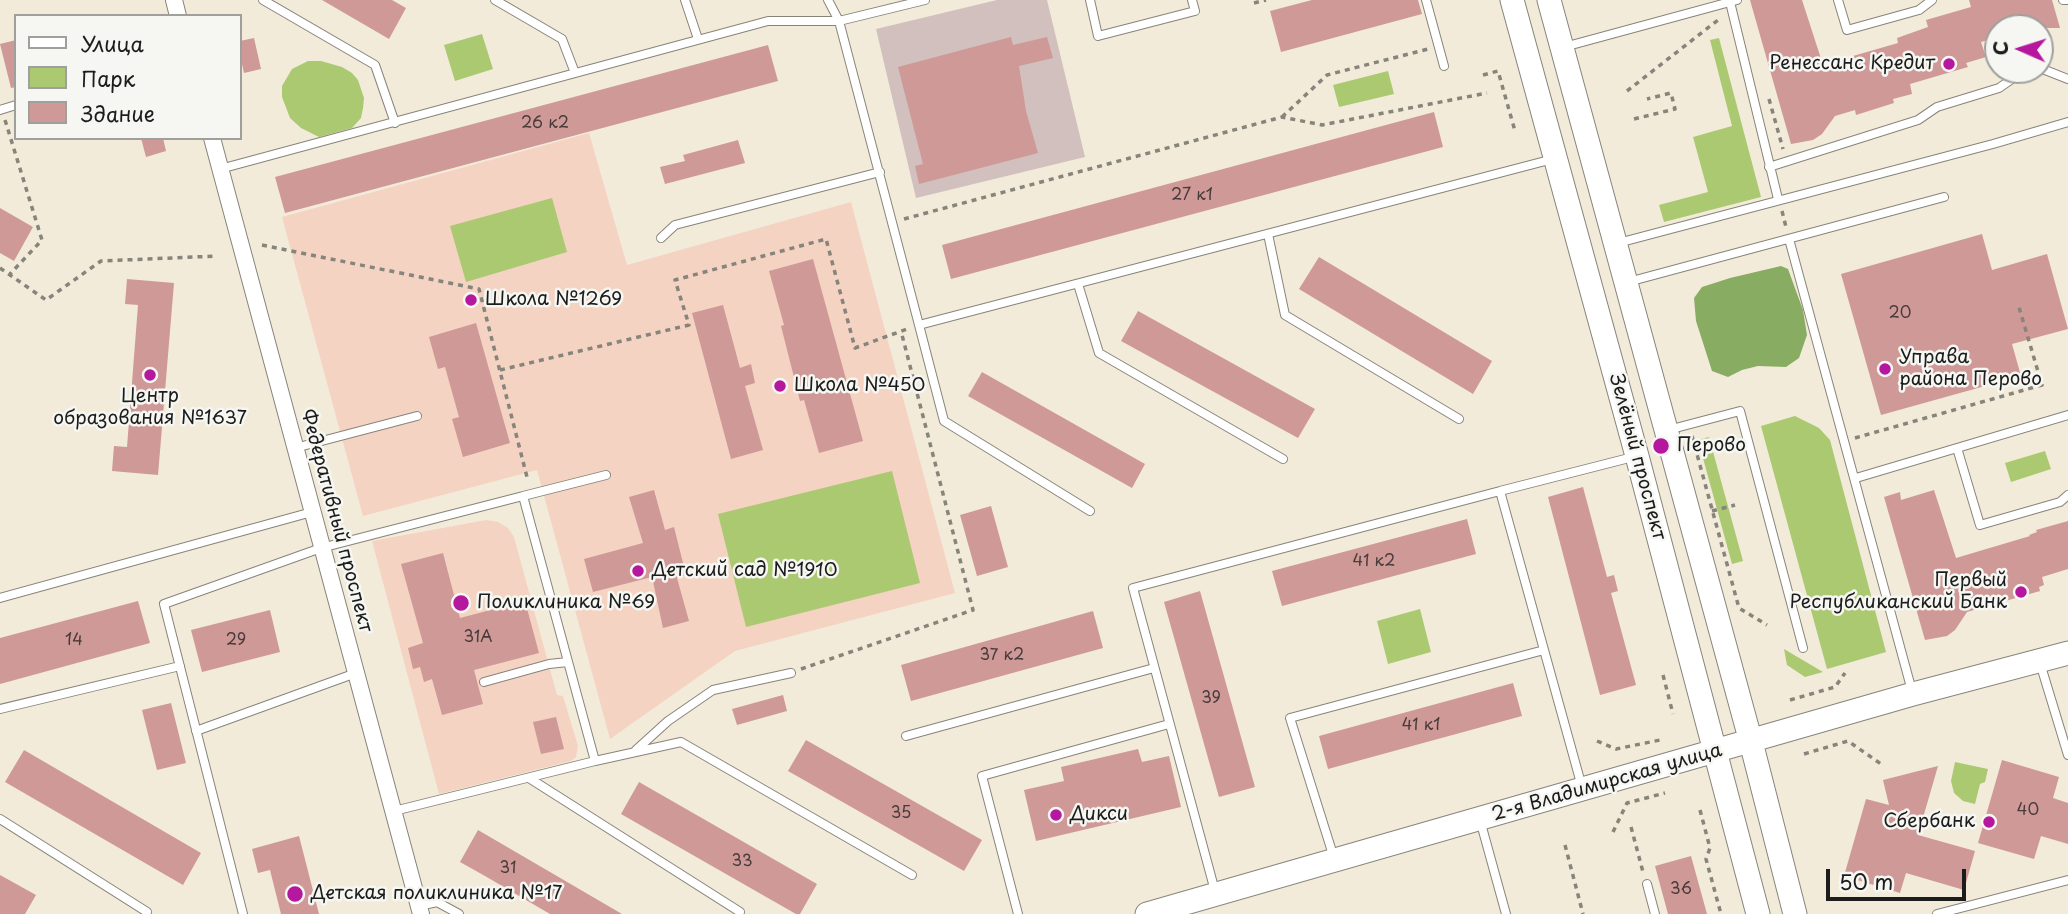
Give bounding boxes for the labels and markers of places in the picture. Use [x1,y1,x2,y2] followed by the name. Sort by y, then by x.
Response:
[1769,53,1935,75] place label: Ренессанс Кредит
[1941,56,1957,72] marker: Ренессанс Кредит
[485,289,622,311] place label: Школа №1269
[463,292,479,308] marker: Школа №1269
[1899,347,2042,391] place label: Управа района Перово
[1877,361,1893,377] marker: Управа района Перово
[142,367,158,383] marker: Центр образования №1637
[794,375,925,397] place label: Школа №450
[772,378,788,394] marker: Школа №450
[53,386,247,430] place label: Центр образования №1637
[1677,435,1746,457] place label: Перово
[1651,436,1671,456] marker: Перово
[652,560,838,582] place label: Детский сад №1910
[630,563,646,579] marker: Детский сад №1910
[1790,570,2007,614] place label: Первый Республиканский Банк
[2013,584,2029,600] marker: Первый Республиканский Банк
[477,592,655,614] place label: Поликлиника №69
[451,593,471,613] marker: Поликлиника №69
[1070,804,1128,826] place label: Дикси
[1048,807,1064,823] marker: Дикси
[1883,811,1975,833] place label: Сбербанк
[1981,814,1997,830] marker: Сбербанк
[311,883,562,905] place label: Детская поликлиника №17
[285,884,305,904] marker: Детская поликлиника №17

